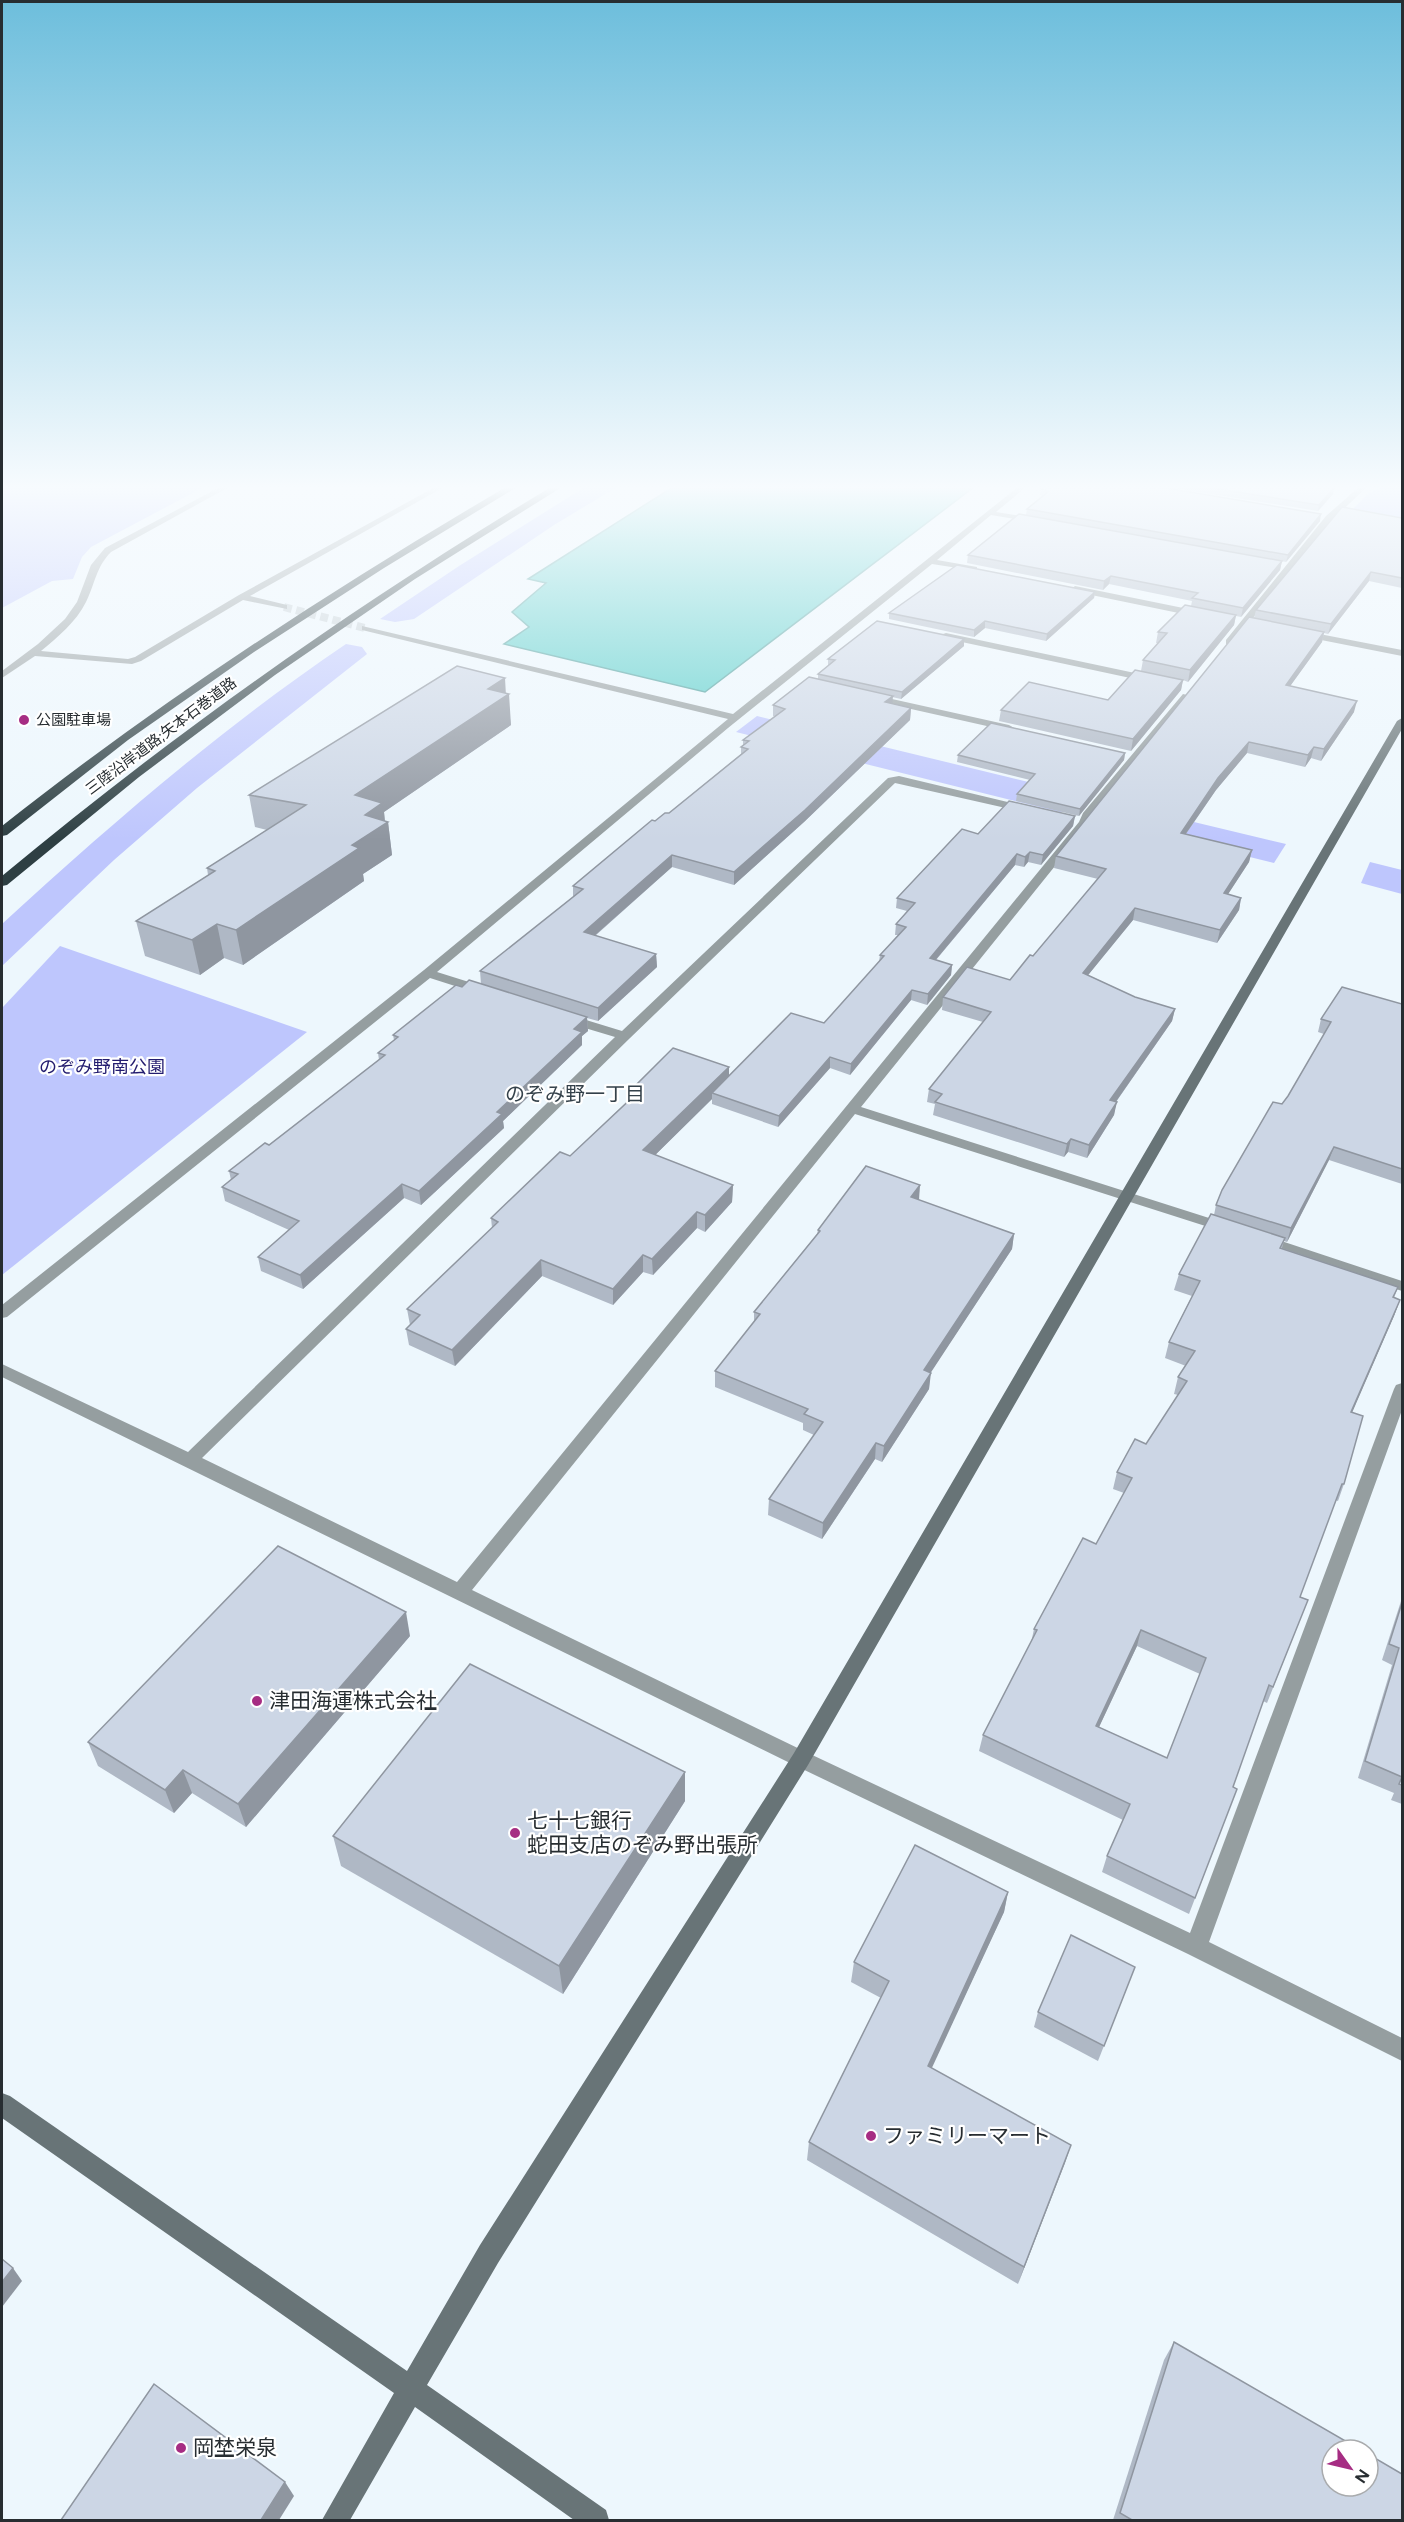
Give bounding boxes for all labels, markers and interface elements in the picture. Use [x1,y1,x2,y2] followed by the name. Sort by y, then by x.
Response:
[82,673,240,799] street label: 三陸沿岸道路;矢本石巻道路
[36,711,111,729] place label: 公園駐車場
[17,713,31,727] marker: 公園駐車場
[39,1056,165,1078] park label: のぞみ野南公園
[505,1082,645,1106] district label: のぞみ野一丁目
[269,1688,437,1713] place label: 津田海運株式会社
[250,1694,264,1708] marker: 津田海運株式会社
[527,1808,758,1857] place label: 七十七銀行 蛇田支店のぞみ野出張所
[508,1826,522,1840] marker: 七十七銀行 蛇田支店のぞみ野出張所
[883,2123,1051,2148] place label: ファミリーマート
[864,2129,878,2143] marker: ファミリーマート
[193,2435,277,2460] place label: 岡埜栄泉
[1320,2438,1380,2498] north arrow
[174,2441,188,2455] marker: 岡埜栄泉
[1351,2466,1373,2487] text: N

